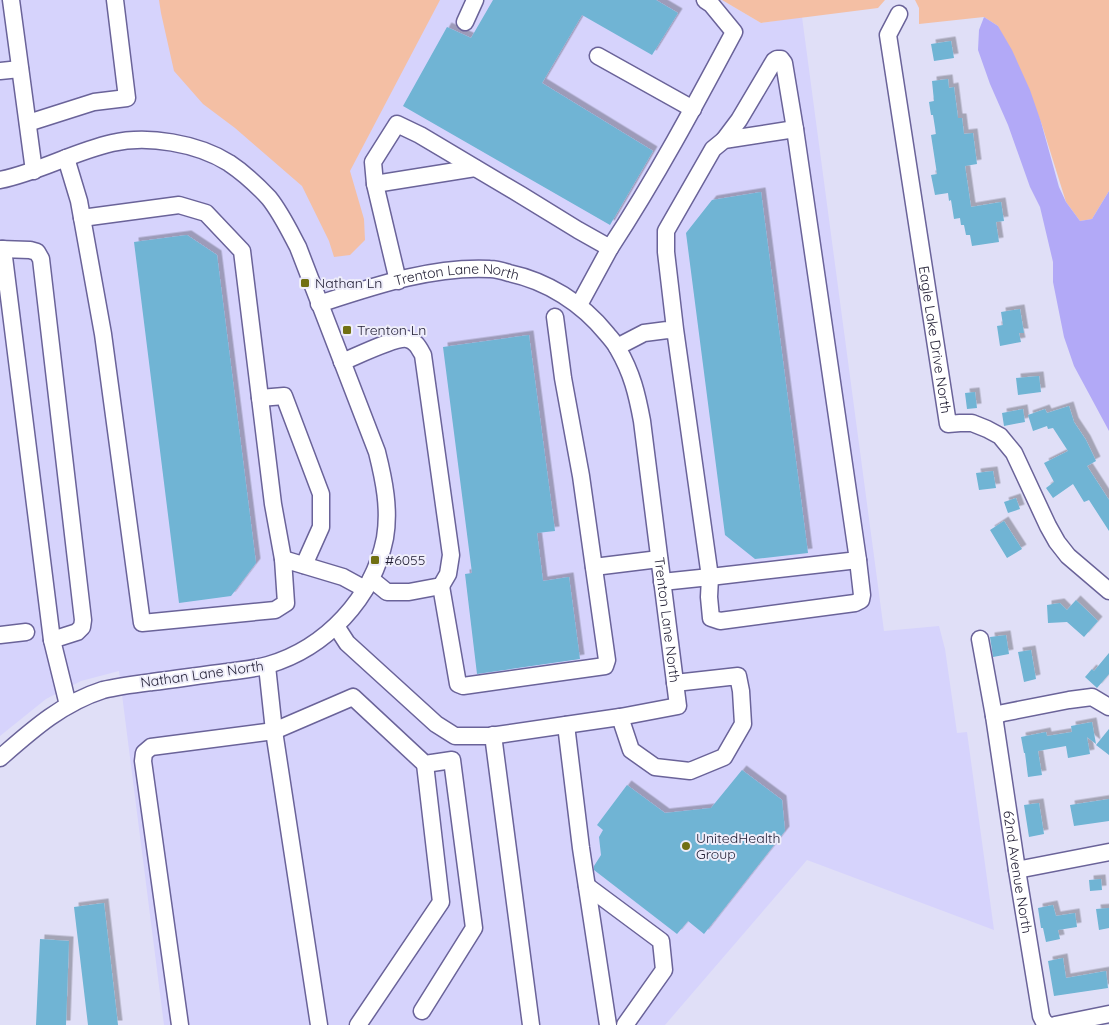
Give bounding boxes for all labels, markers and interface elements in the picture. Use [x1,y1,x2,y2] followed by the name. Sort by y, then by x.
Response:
[392,260,521,290] street label: Trenton Lane North
[915,265,955,415] street label: Eagle Lake Drive North
[315,274,382,292] place label: Nathan Ln
[299,277,311,289] marker: Nathan Ln
[357,321,426,339] place label: Trenton Ln
[341,324,353,336] marker: Trenton Ln
[385,551,425,569] place label: #6055
[369,554,381,566] marker: #6055
[650,556,684,684] street label: Trenton Lane North
[139,656,265,692] street label: Nathan Lane North
[999,809,1036,935] street label: 62nd Avenue North
[696,829,781,863] place label: UnitedHealth Group
[680,840,692,852] marker: UnitedHealth Group

